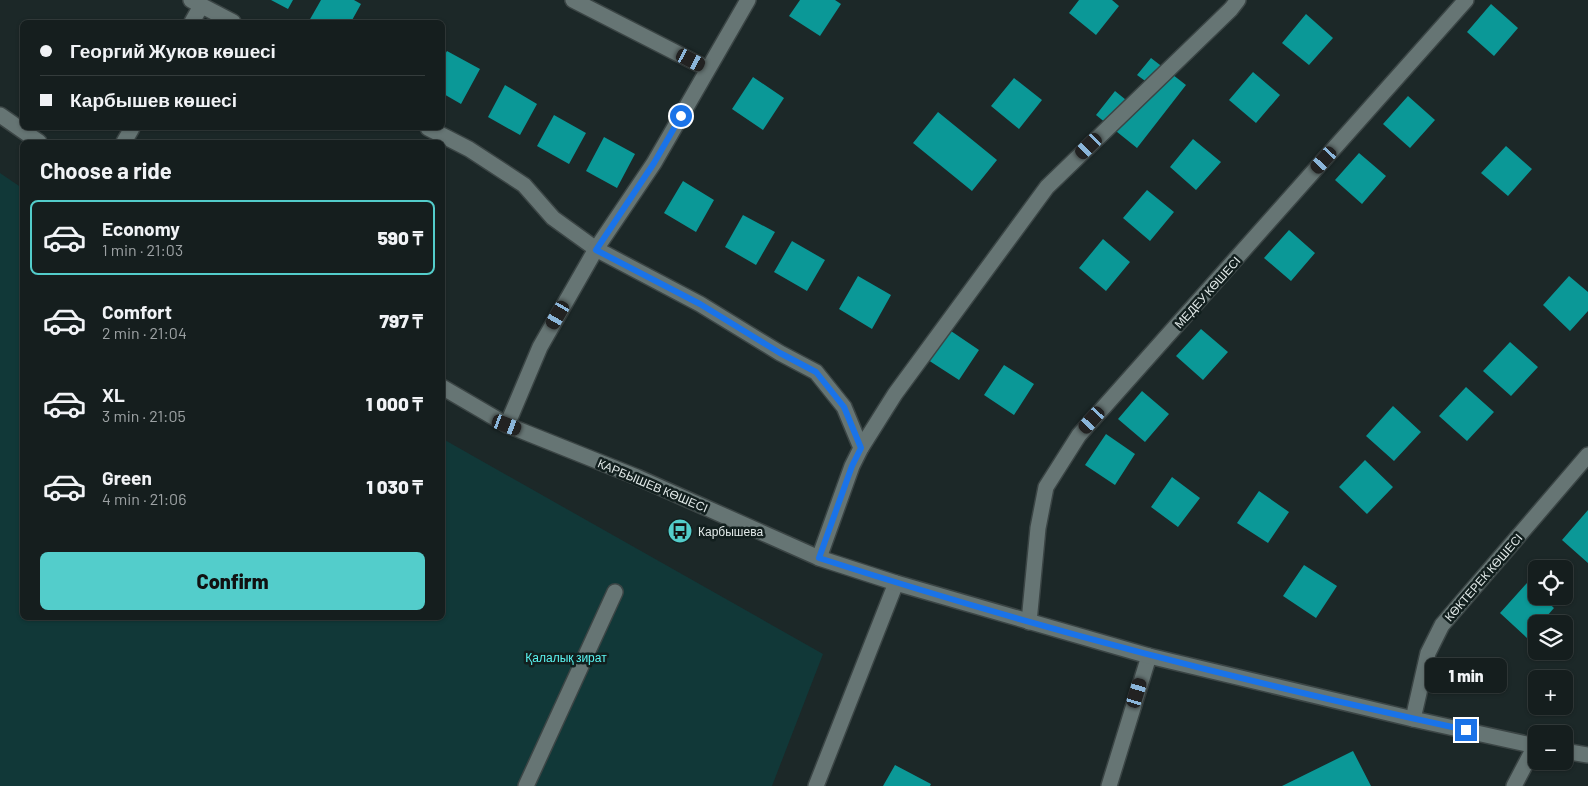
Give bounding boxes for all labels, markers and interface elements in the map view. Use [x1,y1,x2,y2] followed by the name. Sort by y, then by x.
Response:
[70,39,276,62] text: Георгий Жуков көшесі
[674,47,707,73] car
[70,88,237,111] text: Карбышев көшесі
[670,105,692,127] route start
[1073,130,1105,162] car
[1308,144,1339,176] car
[40,157,172,183] text: Choose a ride
[42,215,87,260] icon: car
[102,217,180,240] text: Economy
[377,226,423,249] text: 590 ₸
[102,240,183,259] text: 1 min · 21:03
[1171,253,1244,331] street label: МЕДЕУ КӨШЕСІ
[42,298,87,343] icon: car
[544,298,571,332] car
[102,300,172,323] text: Comfort
[380,309,423,332] text: 797 ₸
[102,323,187,342] text: 2 min · 21:04
[42,381,87,426] icon: car
[102,383,125,406] text: XL
[366,392,423,415] text: 1 000 ₸
[1076,404,1107,436] car
[102,406,186,425] text: 3 min · 21:05
[490,413,523,437] car
[596,455,710,515] street label: КАРБЫШЕВ КӨШЕСІ
[42,464,87,509] icon: car
[102,466,152,489] text: Green
[366,475,423,498] text: 1 030 ₸
[102,489,186,508] text: 4 min · 21:06
[667,518,693,544] bus stop icon: Карбышева
[698,524,763,539] place label: Карбышева
[1441,530,1525,624] street label: КӨКТЕРЕК КӨШЕСІ
[40,552,425,610] button: Confirm
[1528,560,1573,770] map controls
[1528,560,1573,605] button: locate
[1528,615,1573,660] button: layers
[525,650,607,665] park label: Қалалық зират
[1425,658,1507,692] callout: 1 min
[1448,666,1484,685] text: 1 min
[1528,670,1573,715] button: +
[1125,676,1148,710] car
[1455,719,1477,741] route end
[1528,725,1573,770] button: −

